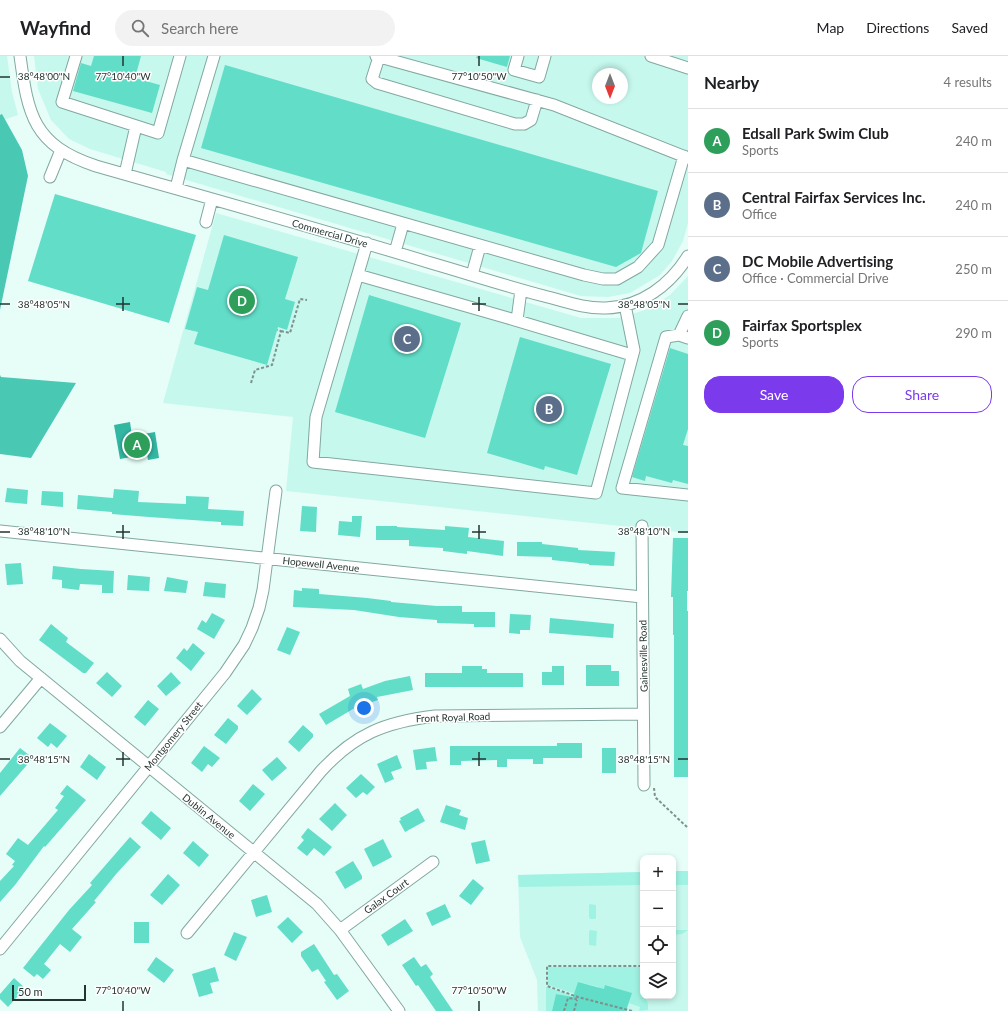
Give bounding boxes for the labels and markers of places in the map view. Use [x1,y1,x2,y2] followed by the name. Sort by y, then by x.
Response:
[229,286,255,316] pin: D
[394,324,420,354] pin: C
[536,394,562,424] pin: B
[124,430,150,460] pin: A

